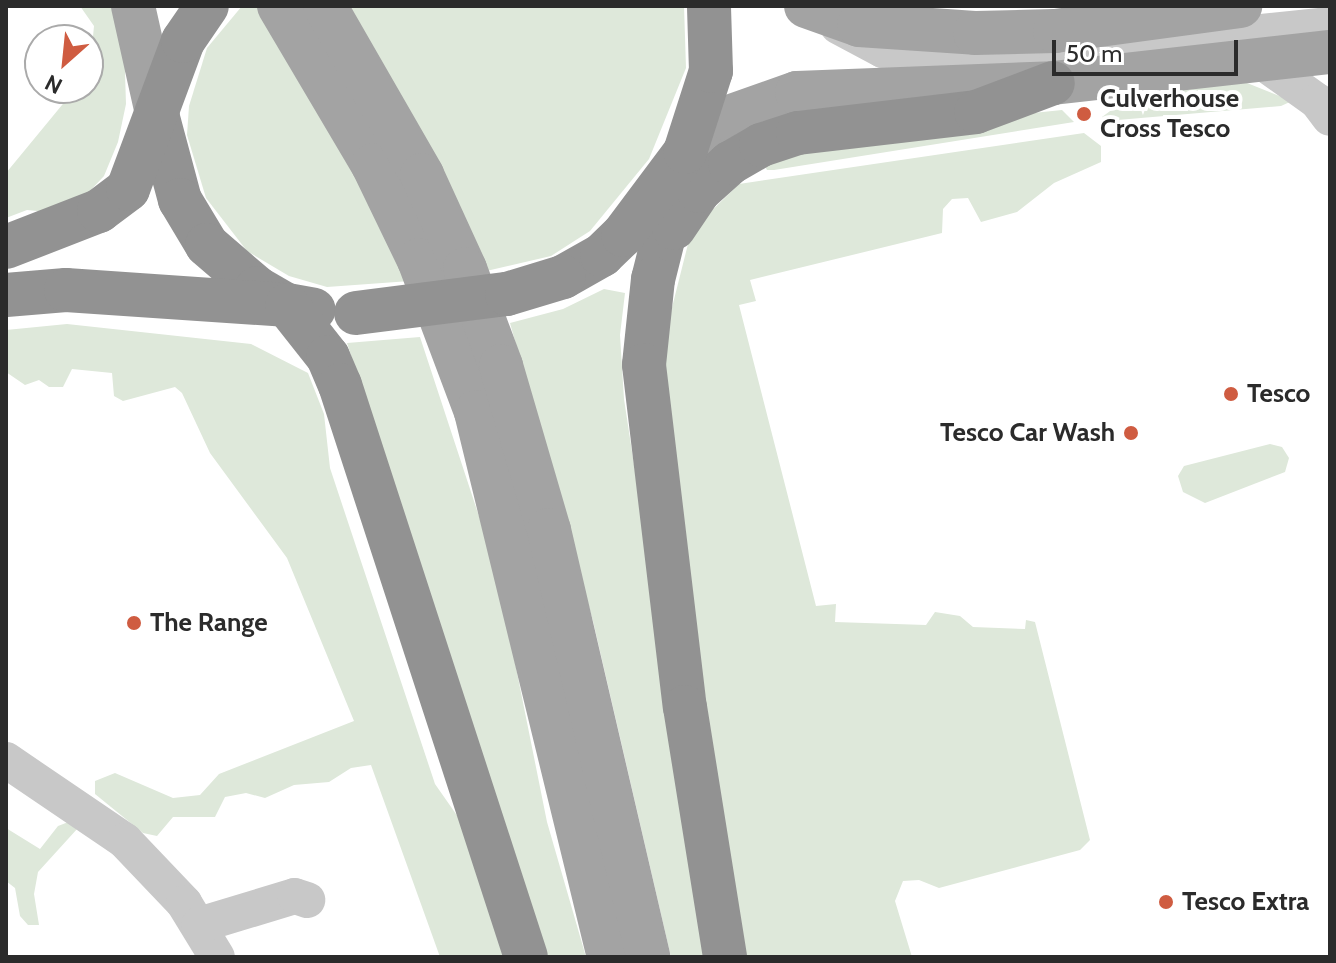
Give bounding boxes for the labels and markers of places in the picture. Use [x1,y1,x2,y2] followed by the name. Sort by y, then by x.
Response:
[1100,83,1239,144] place label: Culverhouse Cross Tesco
[1075,105,1093,123] marker: Culverhouse Cross Tesco
[1247,378,1310,410] place label: Tesco
[1222,385,1240,403] marker: Tesco
[940,417,1115,449] place label: Tesco Car Wash
[1122,424,1140,442] marker: Tesco Car Wash
[150,607,268,639] place label: The Range
[125,614,143,632] marker: The Range
[1182,886,1309,918] place label: Tesco Extra
[1157,893,1175,911] marker: Tesco Extra

